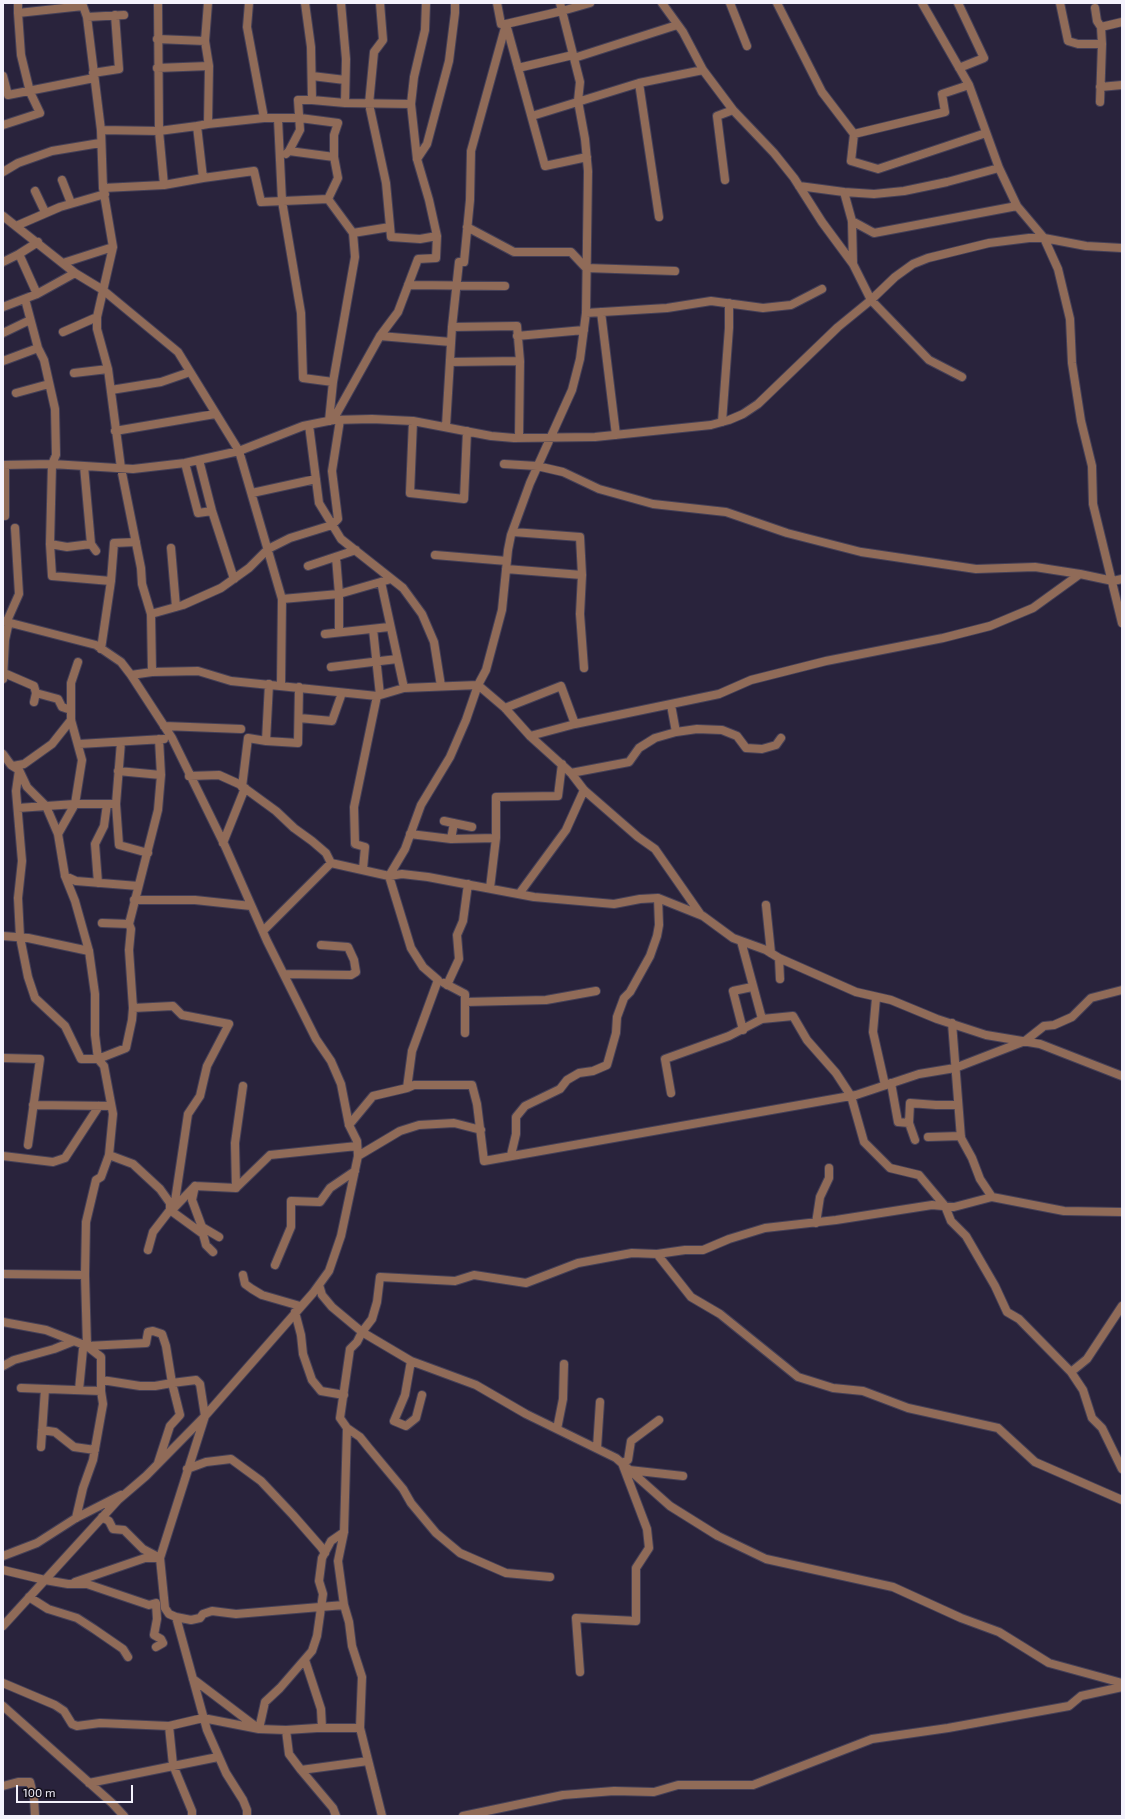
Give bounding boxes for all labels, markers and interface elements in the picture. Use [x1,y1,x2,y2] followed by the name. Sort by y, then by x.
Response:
[18,1777,135,1803] scale bar
[23,1785,55,1799] text: 100 m

